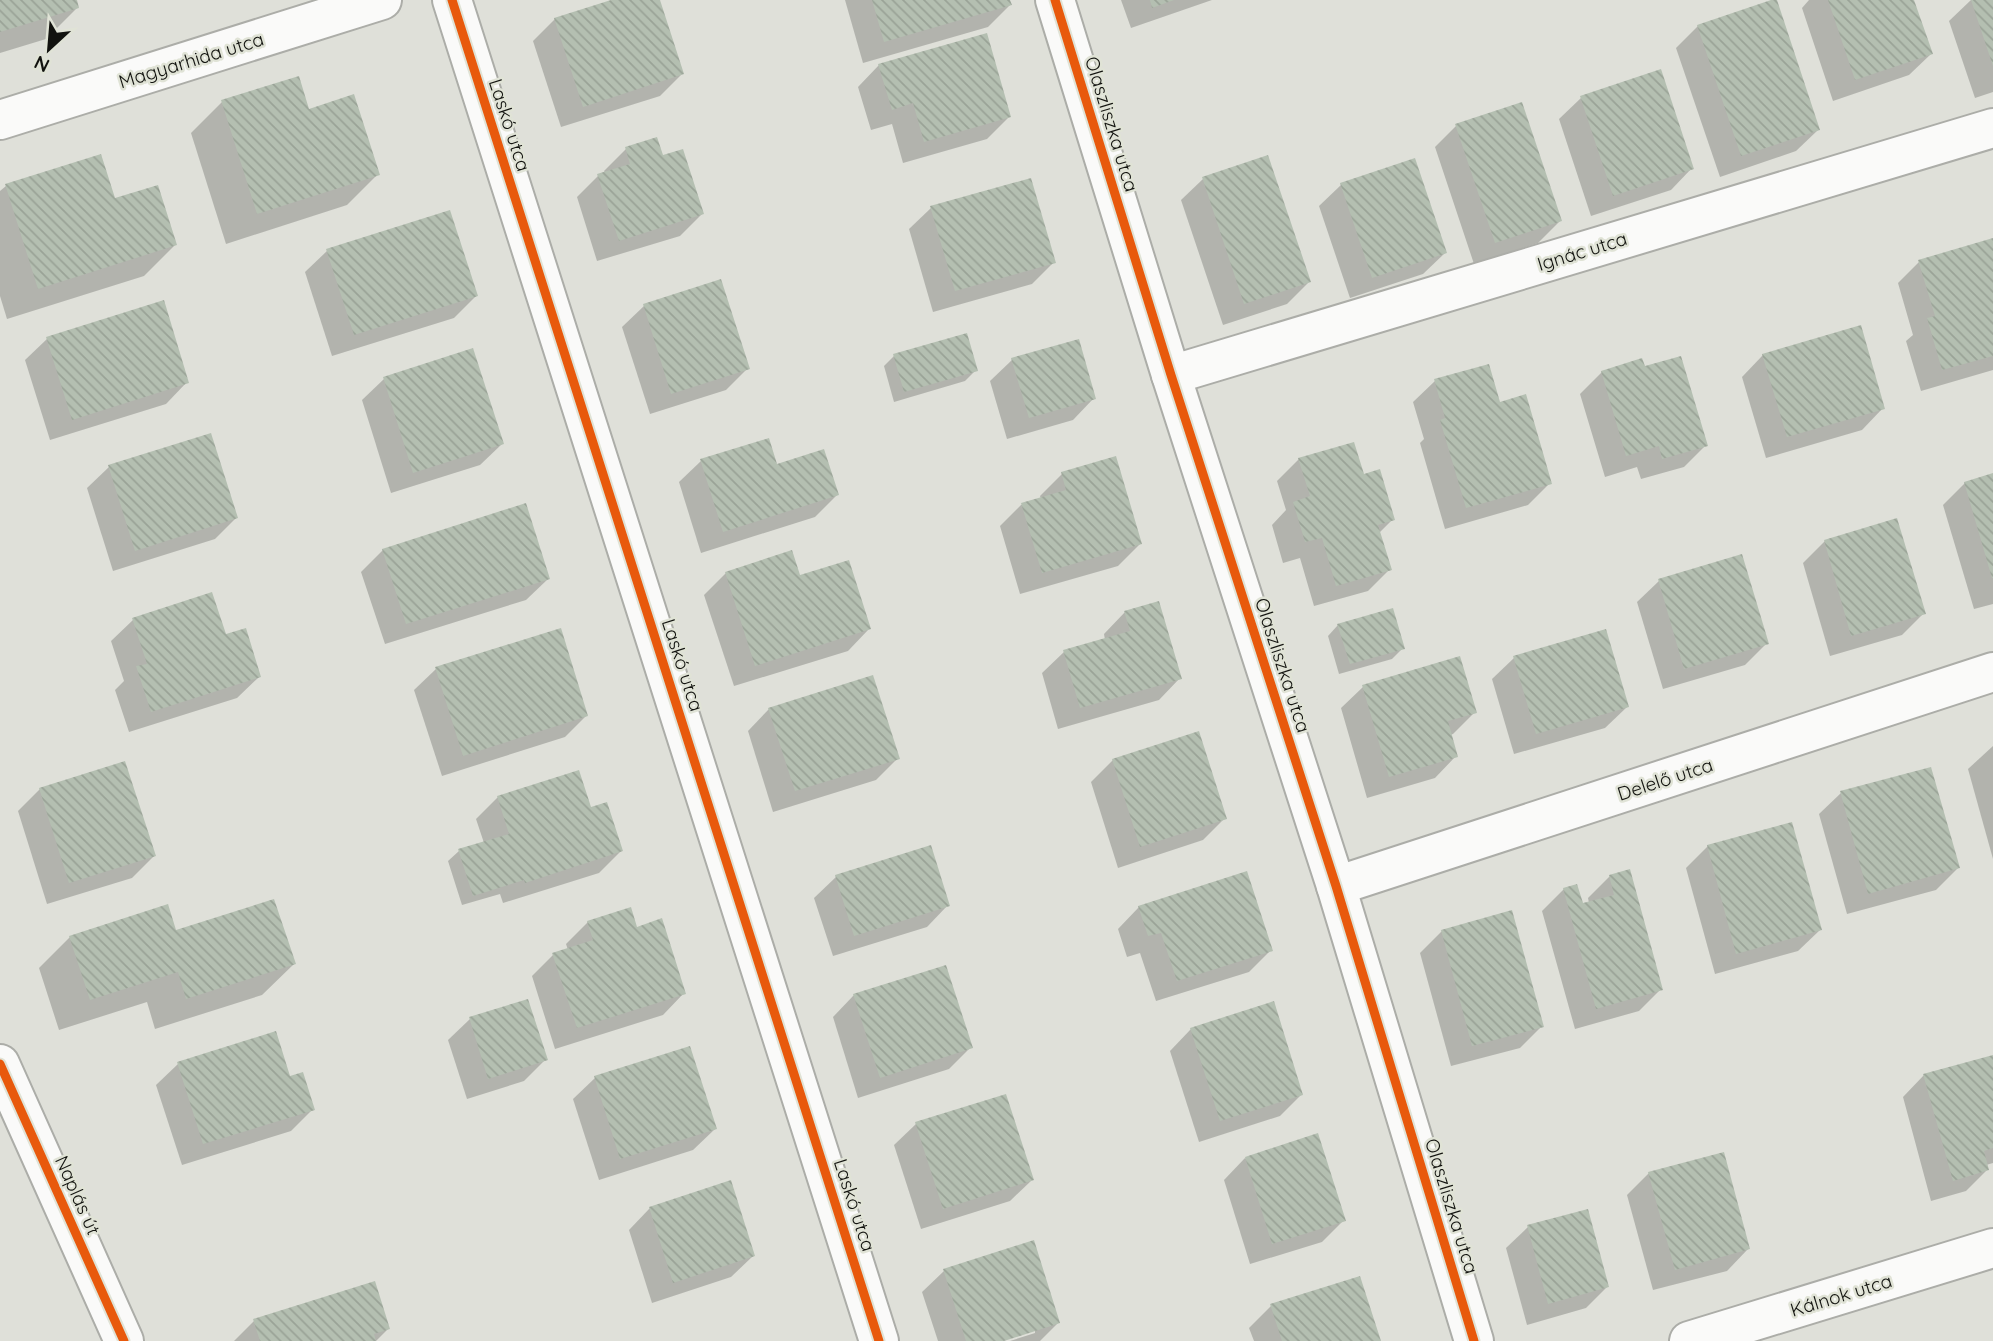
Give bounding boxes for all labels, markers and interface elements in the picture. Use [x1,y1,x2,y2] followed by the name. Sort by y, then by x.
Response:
[14,14,84,84] north arrow
[116,27,266,93] street label: Magyarhida utca
[30,50,53,78] text: N
[1080,53,1144,195] street label: Olaszliszka utca
[484,76,536,174] street label: Laskó utca
[1534,226,1630,276] street label: Ignác utca
[1250,595,1316,735] street label: Olaszliszka utca
[657,616,709,714] street label: Laskó utca
[1614,752,1716,806] street label: Delelő utca
[1420,1135,1484,1277] street label: Olaszliszka utca
[50,1152,106,1238] street label: Naplás út
[829,1156,881,1254] street label: Laskó utca
[1787,1268,1895,1322] street label: Kálnok utca

